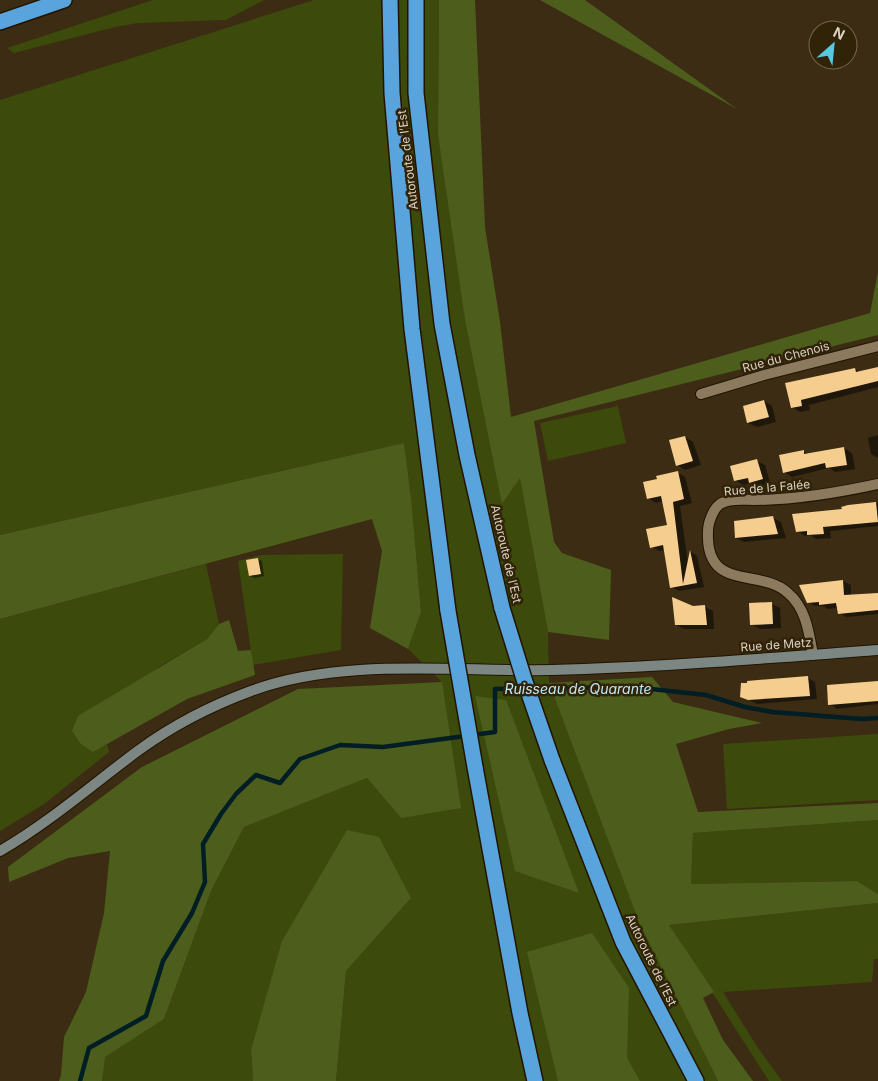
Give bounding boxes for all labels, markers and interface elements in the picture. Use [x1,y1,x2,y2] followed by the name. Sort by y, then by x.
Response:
[808,20,858,70] north arrow
[831,23,848,43] text: N
[394,109,421,211] street label: Autoroute de l’Est
[741,338,831,375] street label: Rue du Chenois
[723,476,811,499] street label: Rue de la Falée
[488,503,525,605] street label: Autoroute de l’Est
[740,635,812,654] street label: Rue de Metz
[505,680,651,697] water label: Ruisseau de Quarante
[623,911,680,1008] street label: Autoroute de l’Est

